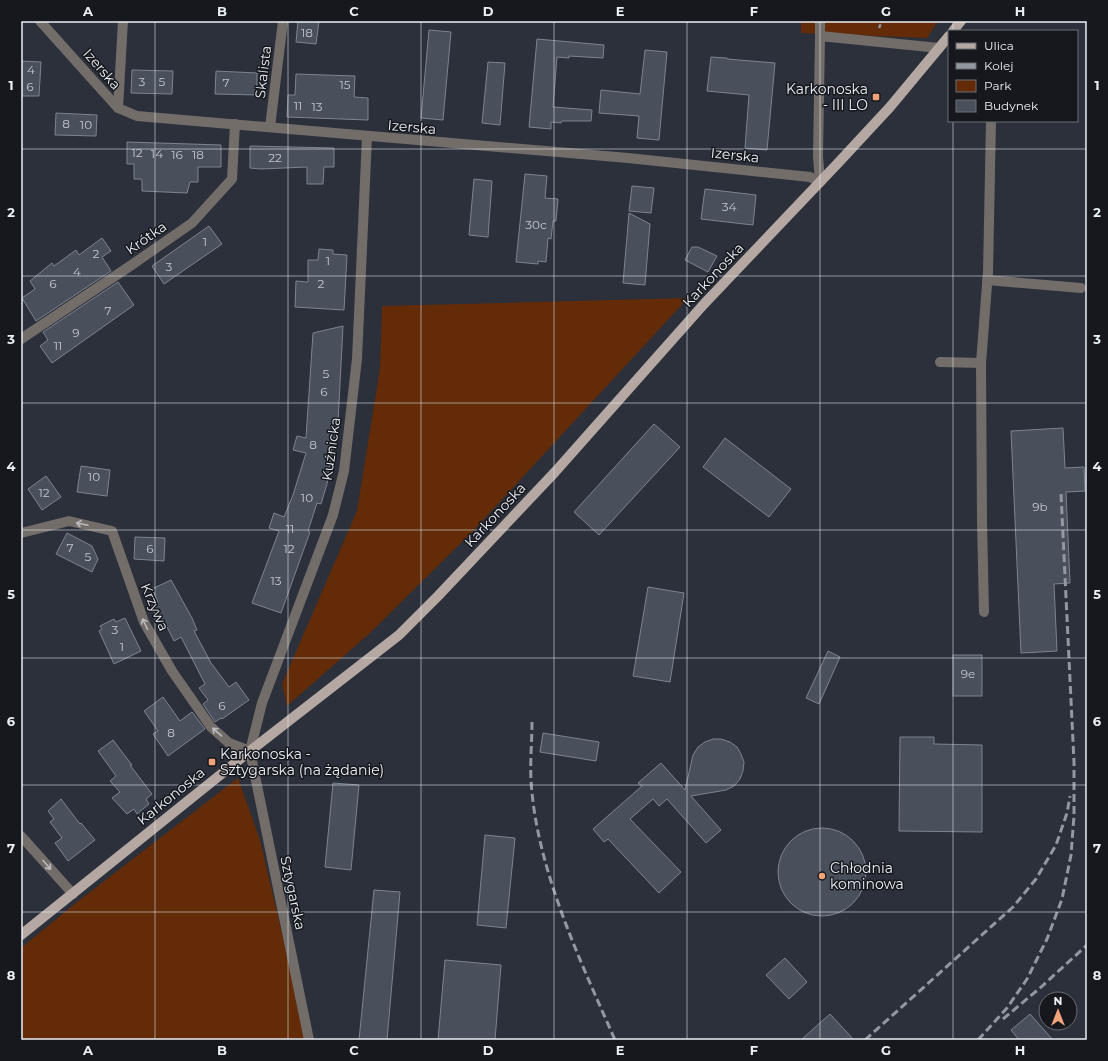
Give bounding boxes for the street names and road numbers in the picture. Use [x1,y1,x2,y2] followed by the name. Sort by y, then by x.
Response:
[79,45,125,93] street label: Izerska
[251,45,275,99] street label: Skalista
[387,116,437,138] street label: Izerska
[710,144,760,166] street label: Izerska
[122,217,170,259] street label: Krótka
[678,239,748,311] street label: Karkonoska
[318,416,344,482] street label: Kuźnicka
[460,479,530,551] street label: Karkonoska
[137,580,173,634] street label: Krzywa
[133,763,209,829] street label: Karkonoska
[276,854,310,932] street label: Sztygarska

